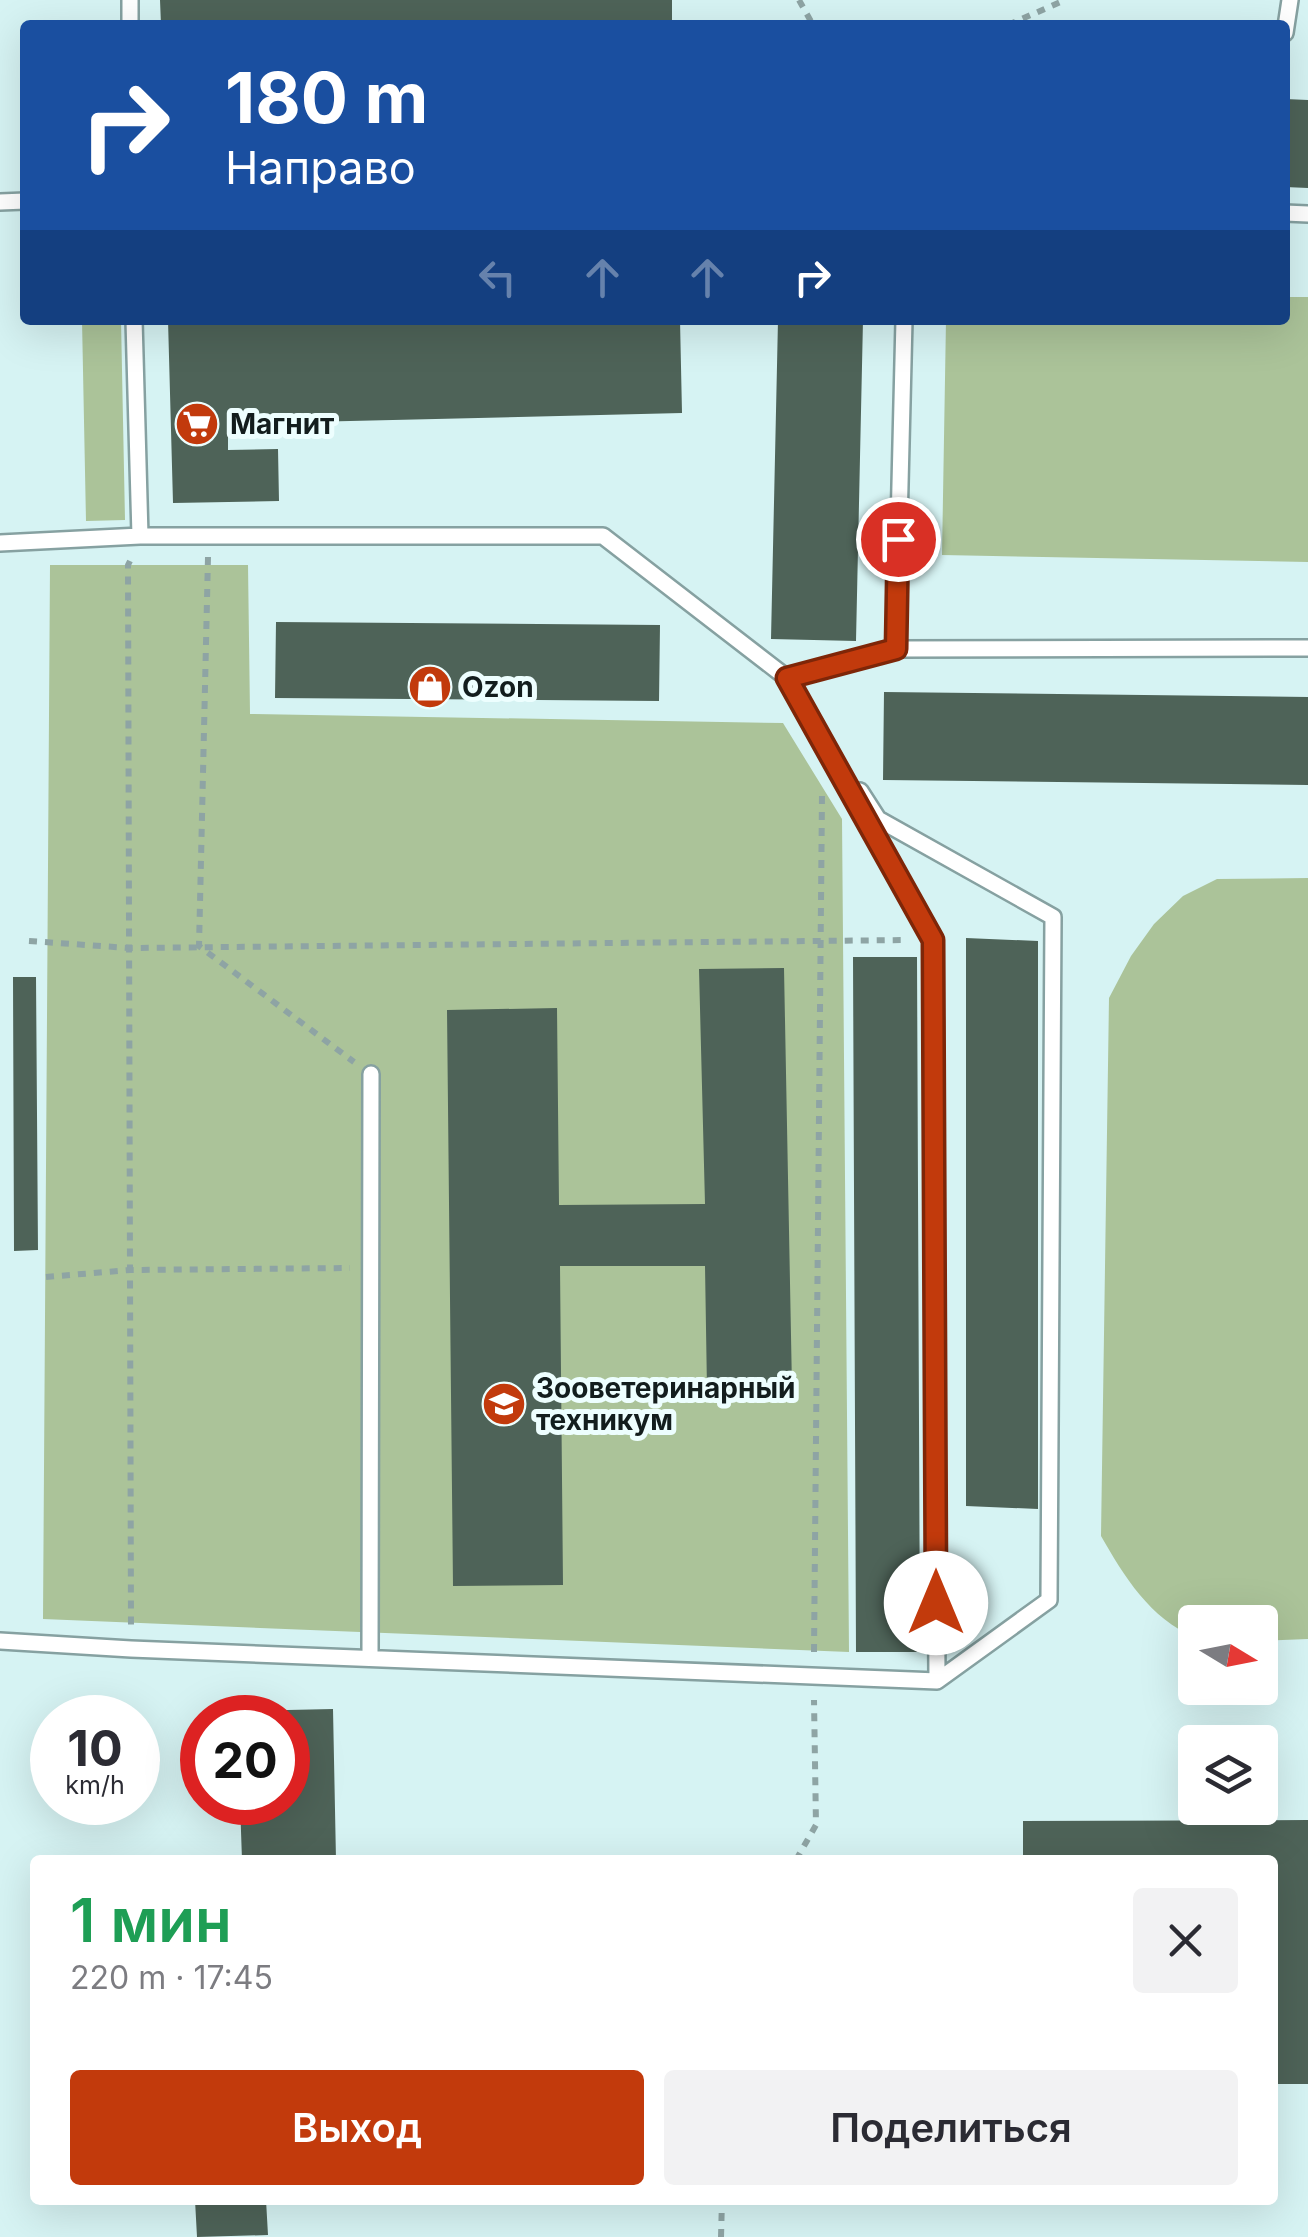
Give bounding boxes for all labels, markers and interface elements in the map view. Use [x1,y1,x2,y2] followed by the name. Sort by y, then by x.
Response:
[225,55,428,140] text: 180 m
[60,60,190,190] icon: right
[225,140,416,195] text: Направо
[470,250,525,305] icon: left
[575,250,630,305] icon: ahead
[680,250,735,305] icon: ahead
[785,250,840,305] icon: right
[174,401,220,447] supermarket icon: Магнит
[230,407,334,441] place label: Магнит
[856,497,941,582] pin
[871,512,926,567] icon: arrive
[407,664,453,710] shop icon: Ozon
[462,670,534,704] place label: Ozon
[536,1371,795,1437] place label: Зооветеринарный техникум
[481,1381,527,1427] school or university icon: Зооветеринарный техникум
[884,1551,988,1655] position arrow
[1178,1605,1278,1705] north arrow
[1178,1605,1278,1825] map controls
[180,1695,310,1825] speed limit sign: 20
[67,1718,123,1778] text: 10
[1178,1725,1278,1825] button: layers
[65,1770,125,1800] text: km/h
[70,1884,232,1956] text: 1 мин
[1133,1888,1238,1993] button: close
[70,1958,273,1997] text: 220 m · 17:45
[70,2070,644,2185] button: Выход
[664,2070,1238,2185] button: Поделиться

